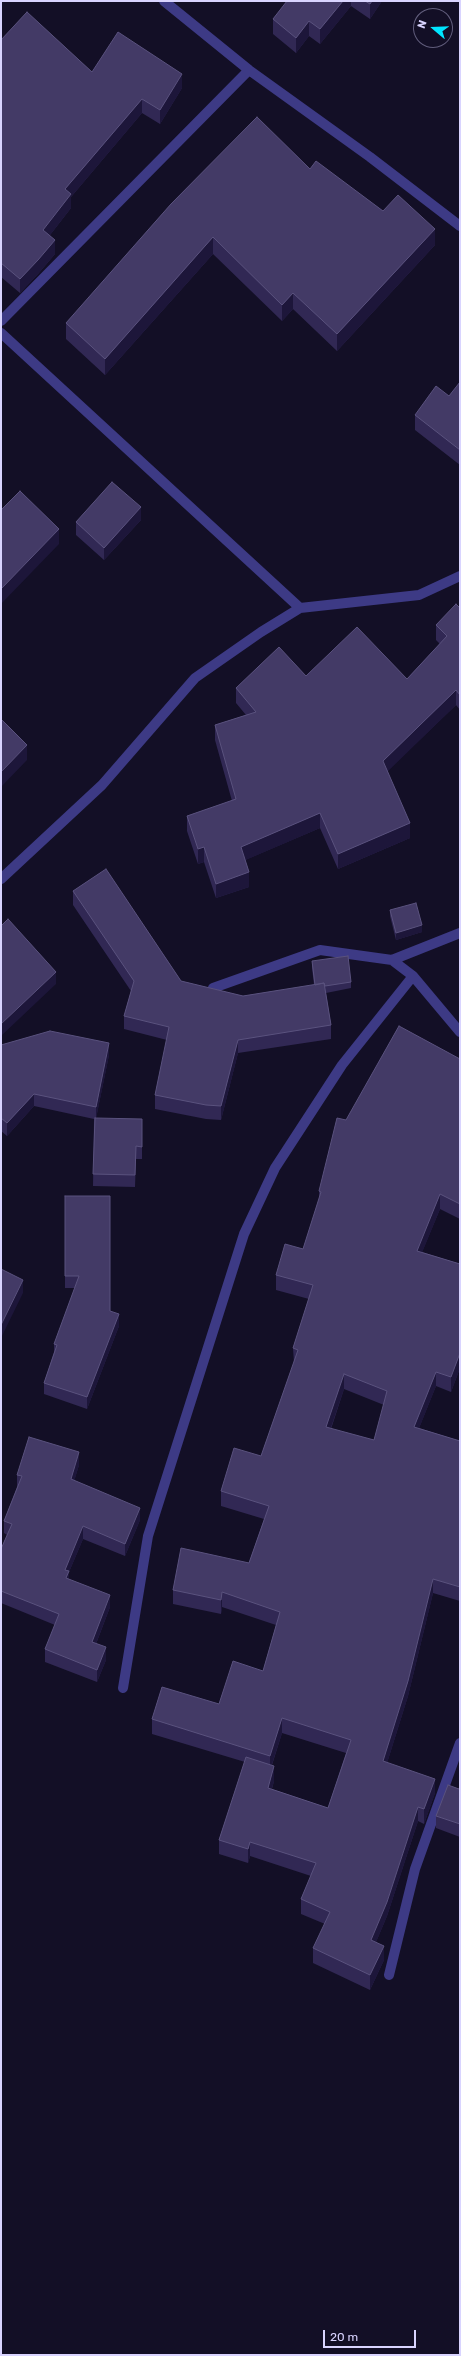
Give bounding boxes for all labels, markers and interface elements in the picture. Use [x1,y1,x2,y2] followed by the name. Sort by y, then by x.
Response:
[413,8,453,48] north arrow
[415,18,430,30] text: N
[325,2322,418,2348] scale bar
[330,2330,358,2344] text: 20 m

